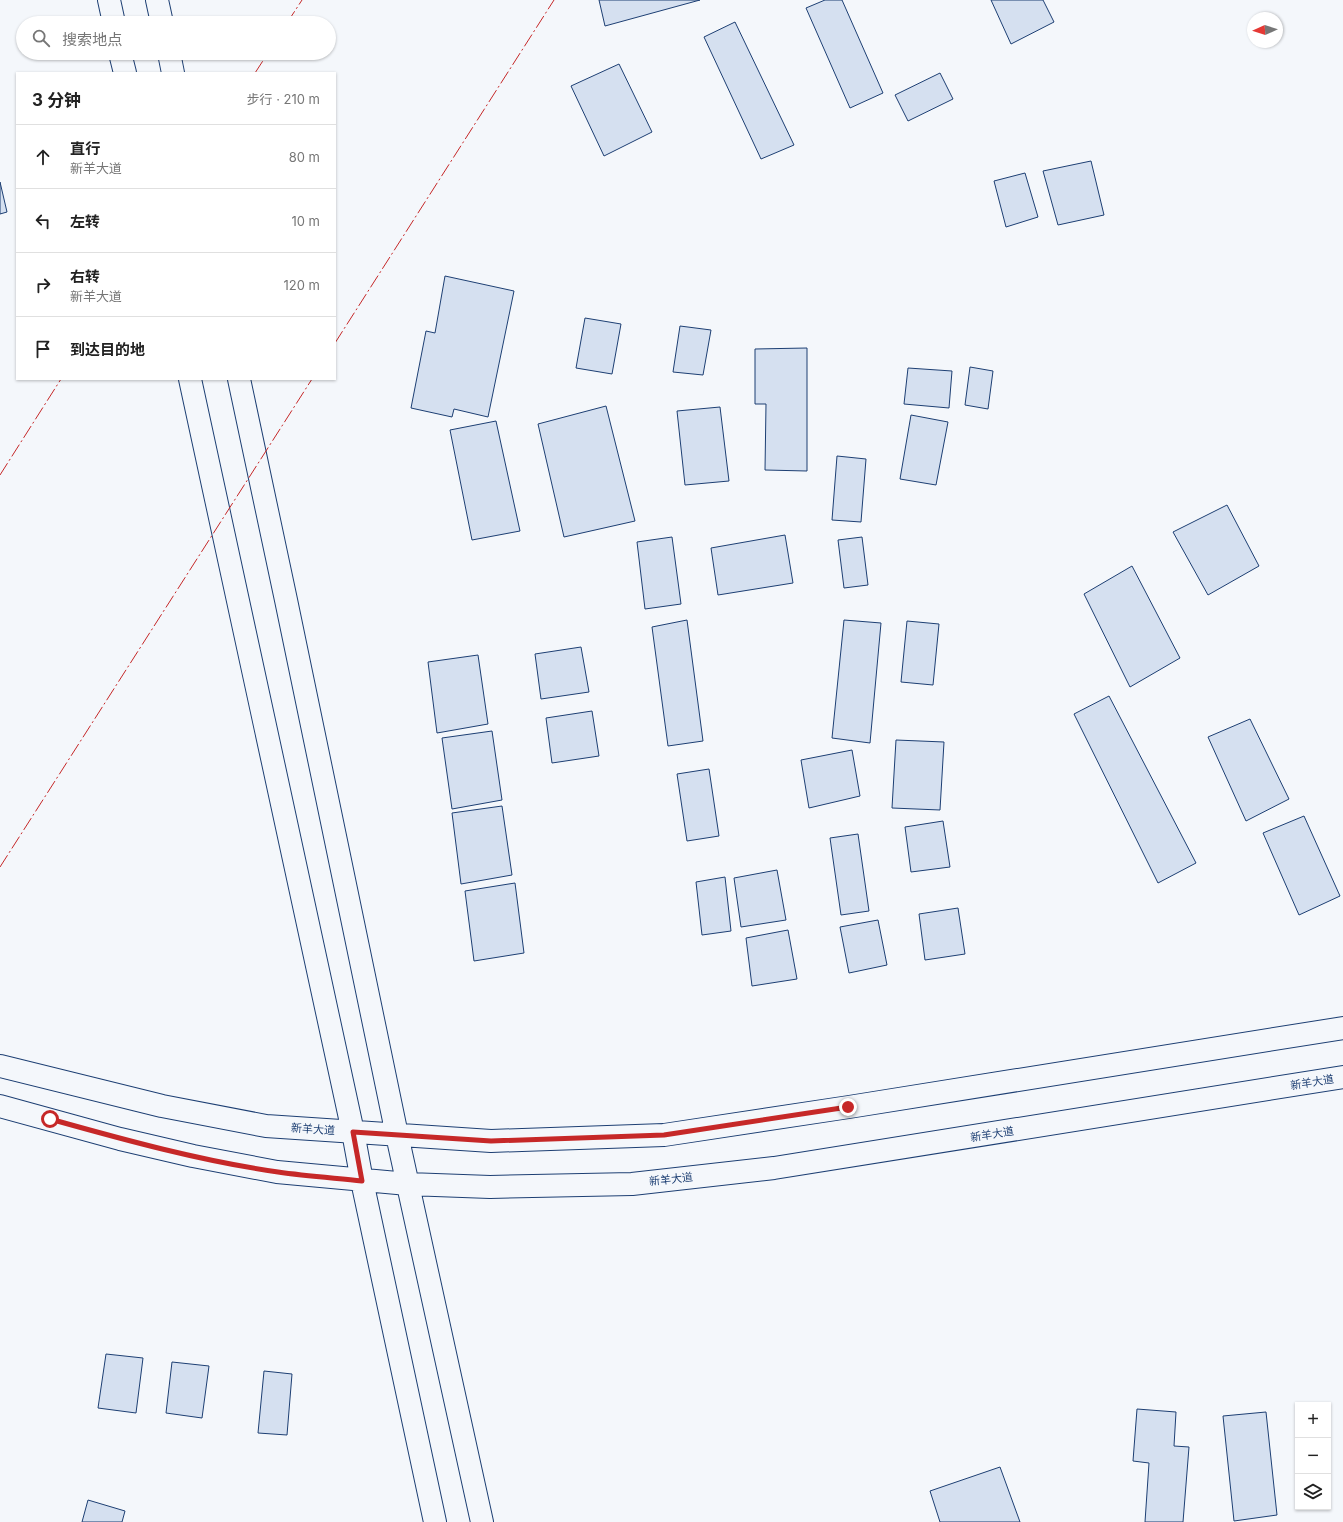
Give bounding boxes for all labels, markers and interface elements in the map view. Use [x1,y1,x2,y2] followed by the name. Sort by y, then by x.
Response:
[1247,12,1283,48] north arrow
[16,16,336,60] search box
[30,27,52,49] icon: search
[62,30,122,49] text: 搜索地点
[32,90,81,110] text: 3 分钟
[246,91,320,107] text: 步行 · 210 m
[70,139,100,158] text: 直行
[32,146,54,168] icon: ahead
[289,149,320,165] text: 80 m
[70,160,122,176] text: 新羊大道
[32,210,54,232] icon: left
[70,212,100,231] text: 左转
[291,213,320,229] text: 10 m
[70,267,100,286] text: 右转
[32,274,54,296] icon: right
[284,277,320,293] text: 120 m
[70,288,122,304] text: 新羊大道
[32,338,54,360] icon: arrive
[70,340,145,359] text: 到达目的地
[1289,1072,1335,1092] street label: 新羊大道
[839,1098,857,1116] route end
[41,1110,59,1128] route start
[291,1120,335,1138] street label: 新羊大道
[969,1124,1015,1144] street label: 新羊大道
[648,1170,694,1188] street label: 新羊大道
[1295,1402,1331,1510] map controls
[1295,1402,1331,1438] button: +
[1295,1438,1331,1474] button: −
[1295,1474,1331,1510] button: layers

